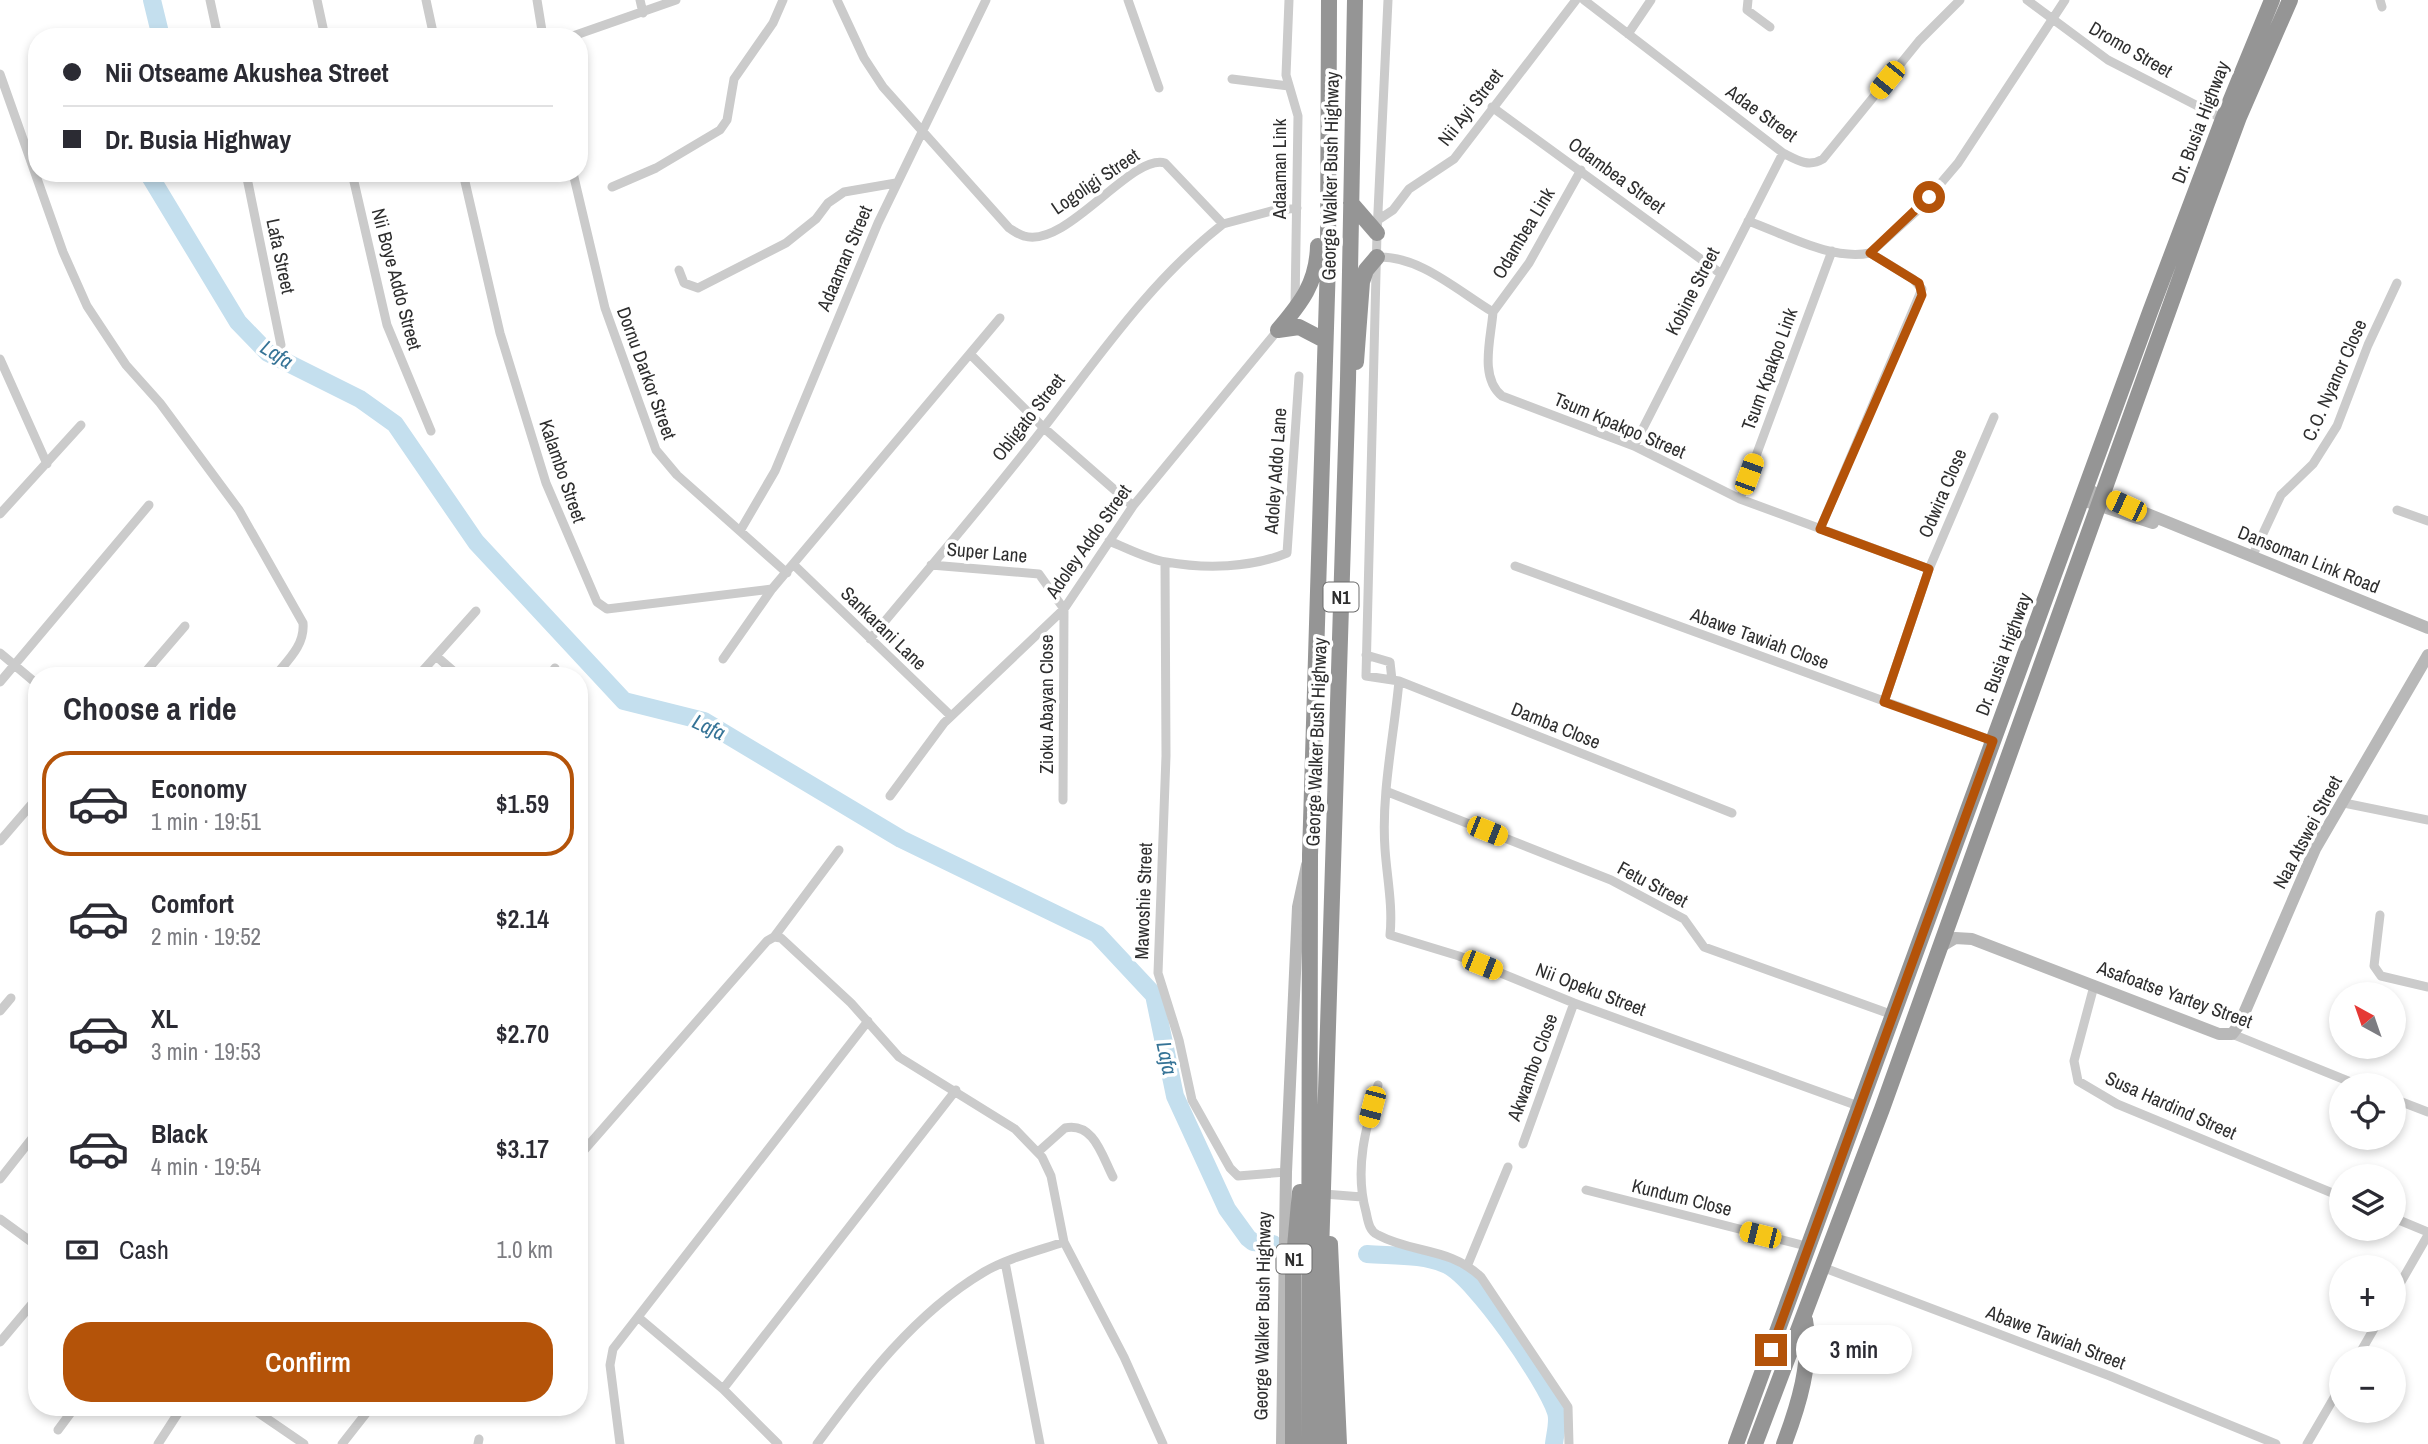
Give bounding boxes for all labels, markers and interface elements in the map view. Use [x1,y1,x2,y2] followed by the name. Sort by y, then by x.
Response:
[2084,15,2178,84] street label: Dromo Street
[105,55,389,90] text: Nii Otseame Akushea Street
[1866,57,1909,103] car
[2165,57,2235,187] street label: Dr. Busia Highway
[1432,62,1509,151] street label: Nii Ayi Street
[1315,71,1345,281] street label: George Walker Bush Highway
[1720,78,1803,148] street label: Adae Street
[1266,119,1292,220] street label: Adaaman Link
[105,122,291,157] text: Dr. Busia Highway
[1563,131,1671,220] street label: Odambea Street
[1046,142,1145,220] street label: Logoligi Street
[1913,181,1945,213] route start
[1486,182,1561,283] street label: Odambea Link
[810,200,878,316] street label: Adaaman Street
[366,205,429,353] street label: Nii Boye Addo Street
[260,216,302,297] street label: Lafa Street
[1659,242,1726,339] street label: Kobine Street
[611,303,683,444] street label: Dornu Darkor Street
[1735,304,1803,434] street label: Tsum Kpakpo Link
[2296,315,2372,445] street label: C.O. Nyanor Close
[255,333,299,375] water label: Lafa
[985,367,1071,466] street label: Obligato Street
[1550,386,1690,465] street label: Tsum Kpakpo Street
[1258,407,1292,536] street label: Adoley Addo Lane
[533,416,593,527] street label: Kalambo Street
[1912,444,1972,542] street label: Odwira Close
[1732,451,1767,497] car
[1039,478,1137,604] street label: Adoley Addo Street
[2103,488,2150,524] car
[2234,519,2384,599] street label: Dansoman Link Road
[946,536,1028,568] street label: Super Lane
[835,580,933,676] street label: Sankarani Lane
[1324,582,1358,612] road number: N1
[1969,589,2037,719] street label: Dr. Busia Highway
[1686,601,1833,675] street label: Abawe Tawiah Close
[1033,634,1059,774] street label: Zioku Abayan Close
[1299,637,1333,847] street label: George Walker Bush Highway
[63,687,237,730] text: Choose a ride
[1507,695,1605,755] street label: Damba Close
[688,707,730,747] water label: Lafa
[2266,770,2348,893] street label: Naa Atswei Street
[151,771,247,806] text: Economy
[67,772,130,835] icon: car
[496,786,549,821] text: $1.59
[151,806,261,837] text: 1 min · 19:51
[1464,813,1511,849] car
[1128,841,1158,960] street label: Mawoshie Street
[1613,855,1693,914] street label: Fetu Street
[151,886,234,921] text: Comfort
[67,887,130,950] icon: car
[496,901,549,936] text: $2.14
[151,921,261,952] text: 2 min · 19:52
[1459,947,1506,983] car
[2093,954,2257,1034] street label: Asafoatse Yartey Street
[1532,956,1650,1022] street label: Nii Opeku Street
[2329,982,2406,1059] north arrow
[2329,982,2406,1423] map controls
[151,1001,178,1036] text: XL
[67,1002,130,1065] icon: car
[1500,1010,1563,1125] street label: Akwambo Close
[496,1016,549,1051] text: $2.70
[151,1036,261,1067] text: 3 min · 19:53
[1149,1039,1185,1077] water label: Lafa
[2101,1064,2241,1146] street label: Susa Hardind Street
[2329,1073,2406,1150] button: locate
[1357,1084,1388,1130] car
[151,1116,208,1151] text: Black
[67,1117,130,1180] icon: car
[496,1131,549,1166] text: $3.17
[151,1151,261,1182] text: 4 min · 19:54
[2329,1164,2406,1241] button: layers
[1629,1172,1735,1222] street label: Kundum Close
[1247,1211,1277,1421] street label: George Walker Bush Highway
[1738,1220,1783,1250] car
[63,1231,101,1269] icon: cash
[119,1232,169,1267] text: Cash
[496,1234,553,1265] text: 1.0 km
[1276,1244,1312,1274] road number: N1
[2329,1255,2406,1332] button: +
[1982,1298,2130,1376] street label: Abawe Tawiah Street
[63,1322,553,1402] button: Confirm
[1796,1326,1911,1374] callout: 3 min
[1755,1334,1787,1366] route end
[1830,1334,1878,1365] text: 3 min
[2329,1346,2406,1423] button: −

